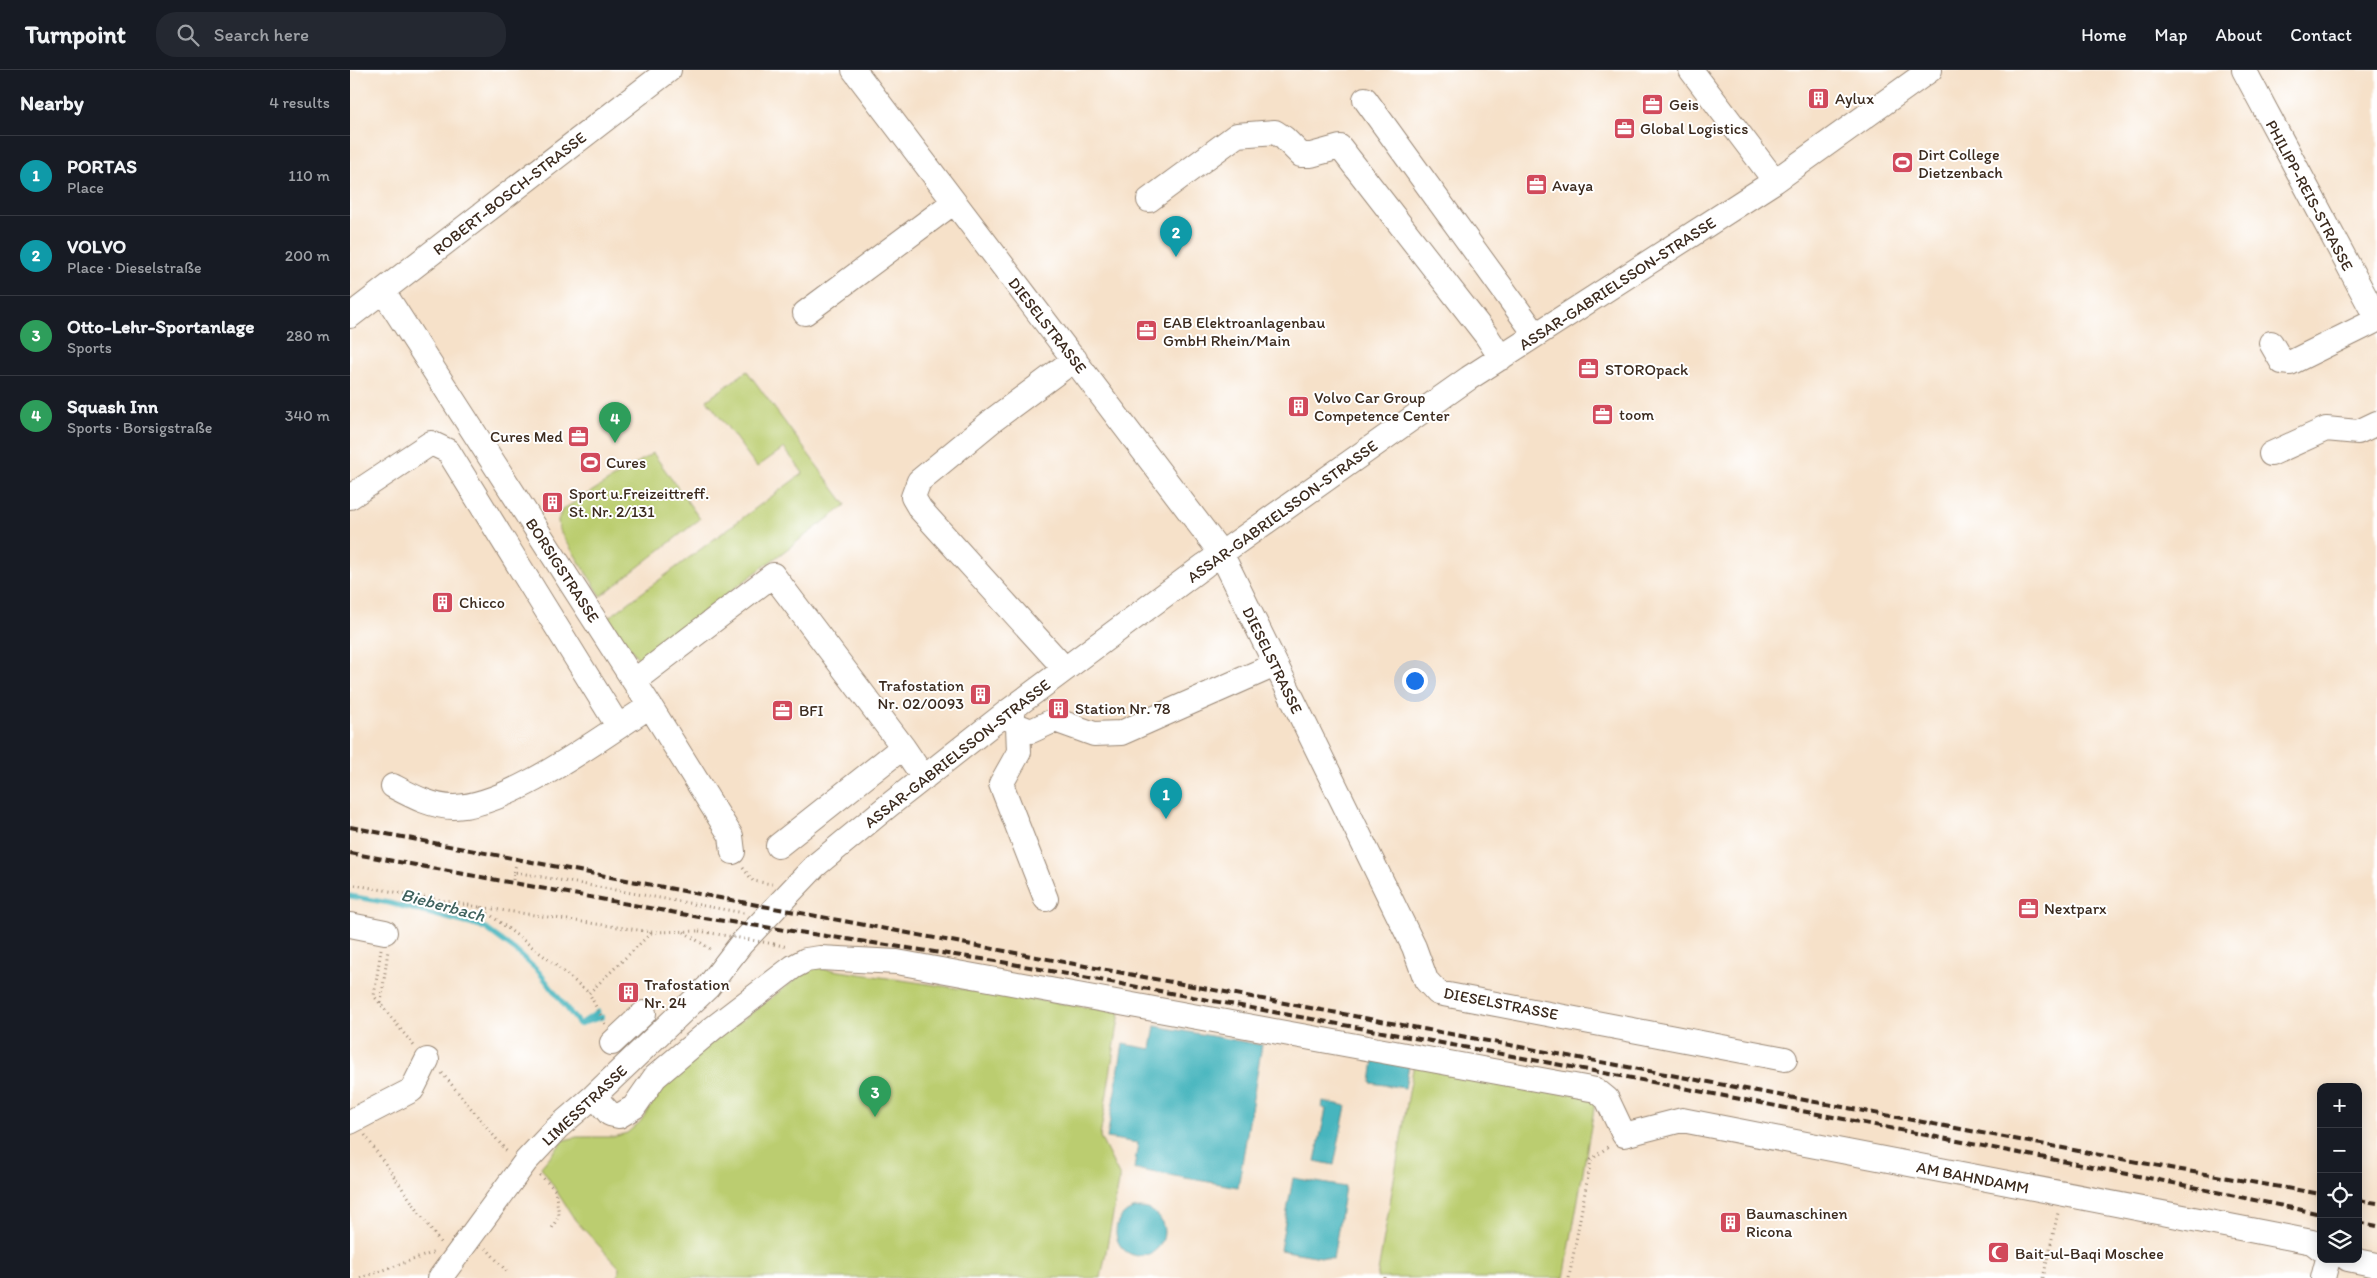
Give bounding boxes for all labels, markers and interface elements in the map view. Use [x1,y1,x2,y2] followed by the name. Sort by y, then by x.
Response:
[156,12,506,57] search box
[25,20,126,49] text: Turnpoint
[174,21,202,49] icon: search
[214,23,309,46] text: Search here
[2081,24,2127,46] text: Home
[2155,24,2188,46] text: Map
[2216,24,2262,46] text: About
[2290,24,2352,46] text: Contact
[1807,86,1831,110] building icon: Aylux
[1835,89,1874,108] place label: Aylux
[20,90,84,115] text: Nearby
[1641,92,1665,116] office icon: Geis
[269,93,330,112] text: 4 results
[1669,95,1699,114] place label: Geis
[1612,116,1636,140] office icon: Global Logistics
[2262,117,2357,274] street label: PHILIPP-REIS-STRASSE
[1640,119,1748,138] place label: Global Logistics
[429,128,590,259] street label: ROBERT-BOSCH-STRASSE
[1918,145,2003,182] place label: Dirt College Dietzenbach
[1890,151,1914,175] sports icon: Dirt College Dietzenbach
[67,155,137,178] text: PORTAS
[32,166,40,185] text: 1
[288,166,330,185] text: 110 m
[1524,173,1548,197] office icon: Avaya
[1552,176,1593,195] place label: Avaya
[67,178,104,197] text: Place
[1515,213,1719,354] street label: ASSAR-GABRIELSSON-STRASSE
[1160,216,1192,257] pin: 2
[67,235,126,258] text: VOLVO
[32,246,40,265] text: 2
[285,246,330,265] text: 200 m
[67,258,202,277] text: Place · Dieselstraße
[1004,274,1091,377] street label: DIESELSTRASSE
[1163,313,1325,350] place label: EAB Elektroanlagenbau GmbH Rhein/Main
[67,315,255,338] text: Otto-Lehr-Sportanlage
[1135,319,1159,343] office icon: EAB Elektroanlagenbau GmbH Rhein/Main
[32,326,40,345] text: 3
[286,326,330,345] text: 280 m
[67,338,112,357] text: Sports
[1577,357,1601,381] office icon: STOROpack
[1605,360,1689,379] place label: STOROpack
[1314,388,1449,425] place label: Volvo Car Group Competence Center
[1286,394,1310,418] building icon: Volvo Car Group Competence Center
[67,395,158,418] text: Squash Inn
[599,402,631,443] pin: 4
[1591,402,1615,426] office icon: toom
[1619,405,1654,424] place label: toom
[31,406,41,425] text: 4
[285,406,330,425] text: 340 m
[67,418,212,437] text: Sports · Borsigstraße
[567,424,591,448] office icon: Cures Med
[490,427,563,446] place label: Cures Med
[1183,436,1381,587] street label: ASSAR-GABRIELSSON-STRASSE
[578,450,602,474] sports icon: Cures
[606,453,646,472] place label: Cures
[569,484,709,521] place label: Sport u.Freizeittreff. St. Nr. 2/131
[541,490,565,514] building icon: Sport u.Freizeittreff. St. Nr. 2/131
[522,514,604,626] street label: BORSIGSTRASSE
[431,590,455,614] building icon: Chicco
[459,593,505,612] place label: Chicco
[1238,604,1307,717] street label: DIESELSTRASSE
[1402,668,1428,694] your location
[861,675,1054,832] street label: ASSAR-GABRIELSSON-STRASSE
[878,676,964,713] place label: Trafostation Nr. 02/0093
[968,682,992,706] building icon: Trafostation Nr. 02/0093
[1047,696,1071,720] building icon: Station Nr. 78
[771,698,795,722] office icon: BFI
[1075,699,1171,718] place label: Station Nr. 78
[799,701,824,720] place label: BFI
[1150,778,1182,819] pin: 1
[399,883,488,927] water label: Bieberbach
[2016,896,2040,920] office icon: Nextparx
[2044,899,2107,918] place label: Nextparx
[644,975,729,1012] place label: Trafostation Nr. 24
[616,981,640,1005] building icon: Trafostation Nr. 24
[1442,983,1560,1024] street label: DIESELSTRASSE
[538,1061,631,1150] street label: LIMESSTRASSE
[859,1076,891,1117] pin: 3
[2317,1083,2362,1263] map controls
[2317,1083,2362,1128] button: +
[2317,1128,2362,1173] button: −
[1915,1157,2031,1198] street label: AM BAHNDAMM
[2317,1173,2362,1218] button: locate
[1746,1204,1848,1241] place label: Baumaschinen Ricona
[1718,1210,1742,1234] building icon: Baumaschinen Ricona
[2317,1218,2362,1263] button: layers
[1987,1241,2011,1265] mosque icon: Bait-ul-Baqi Moschee
[2015,1244,2164,1263] place label: Bait-ul-Baqi Moschee

